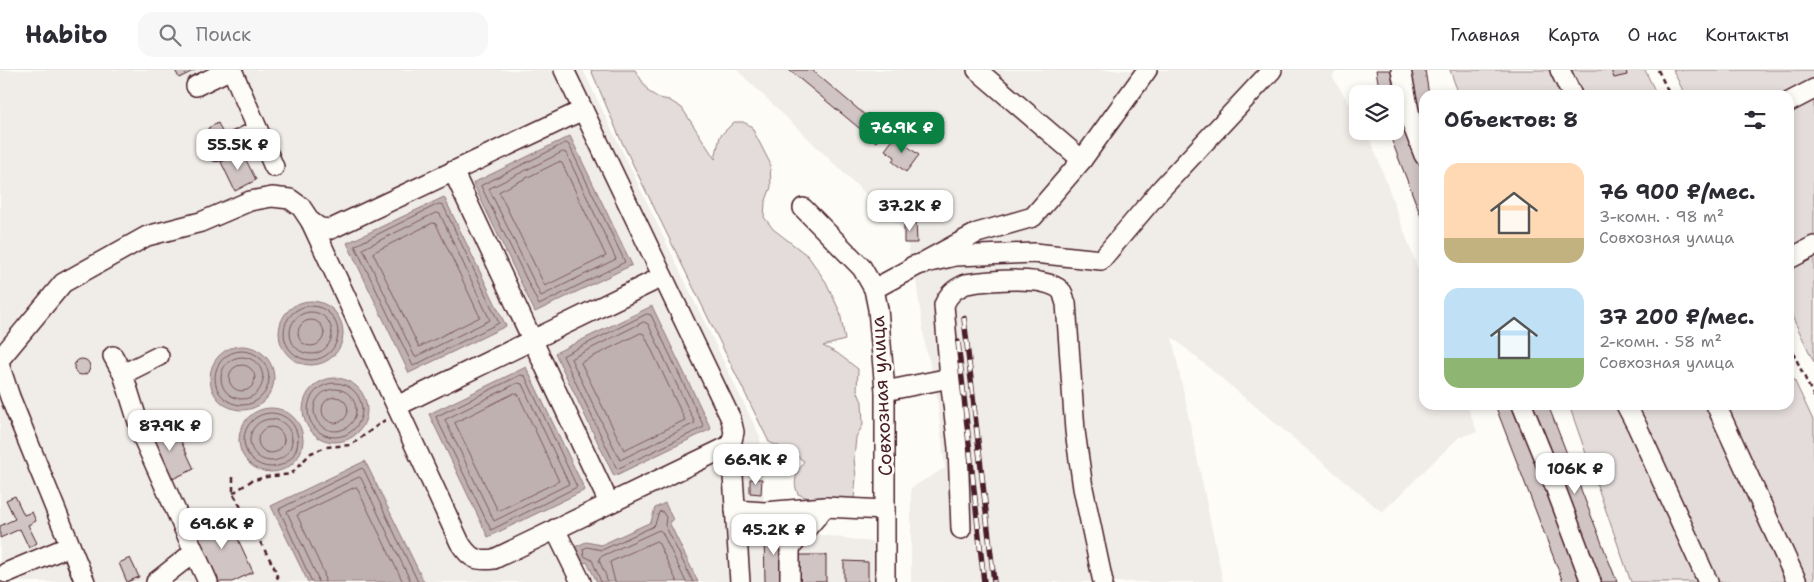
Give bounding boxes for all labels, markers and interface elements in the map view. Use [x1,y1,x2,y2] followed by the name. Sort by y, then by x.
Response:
[138,12,488,57] search box
[25,19,108,51] text: Habito
[156,21,184,49] icon: search
[196,22,251,47] text: Поиск
[1450,23,1520,47] text: Главная
[1548,23,1600,47] text: Карта
[1628,23,1677,47] text: О нас
[1705,23,1789,47] text: Контакты
[1349,85,1404,140] map controls
[1349,85,1404,140] button: layers
[1444,106,1578,134] text: Объектов: 8
[1741,106,1769,134] icon: filters
[856,112,948,154] pin: 76.9K ₽
[870,117,934,138] text: 76.9K ₽
[192,128,284,171] pin: 55.5K ₽
[207,134,269,155] text: 55.5K ₽
[1599,178,1755,206] text: 76 900 ₽/мес.
[1484,183,1544,243] icon: home
[864,190,956,232] pin: 37.2K ₽
[878,195,942,216] text: 37.2K ₽
[1599,206,1724,227] text: 3-комн. · 98 m²
[1599,227,1734,248] text: Совхозная улица
[1599,303,1755,331] text: 37 200 ₽/мес.
[1484,308,1544,368] icon: home
[865,315,898,477] street label: Совхозная улица
[1599,331,1722,352] text: 2-комн. · 58 m²
[1599,352,1734,373] text: Совхозная улица
[124,410,216,452] pin: 87.9K ₽
[139,415,201,436] text: 87.9K ₽
[710,444,802,486] pin: 66.9K ₽
[724,449,788,470] text: 66.9K ₽
[1534,452,1616,495] pin: 106K ₽
[1547,458,1603,479] text: 106K ₽
[176,508,268,550] pin: 69.6K ₽
[190,513,254,534] text: 69.6K ₽
[728,514,820,556] pin: 45.2K ₽
[742,519,806,540] text: 45.2K ₽

